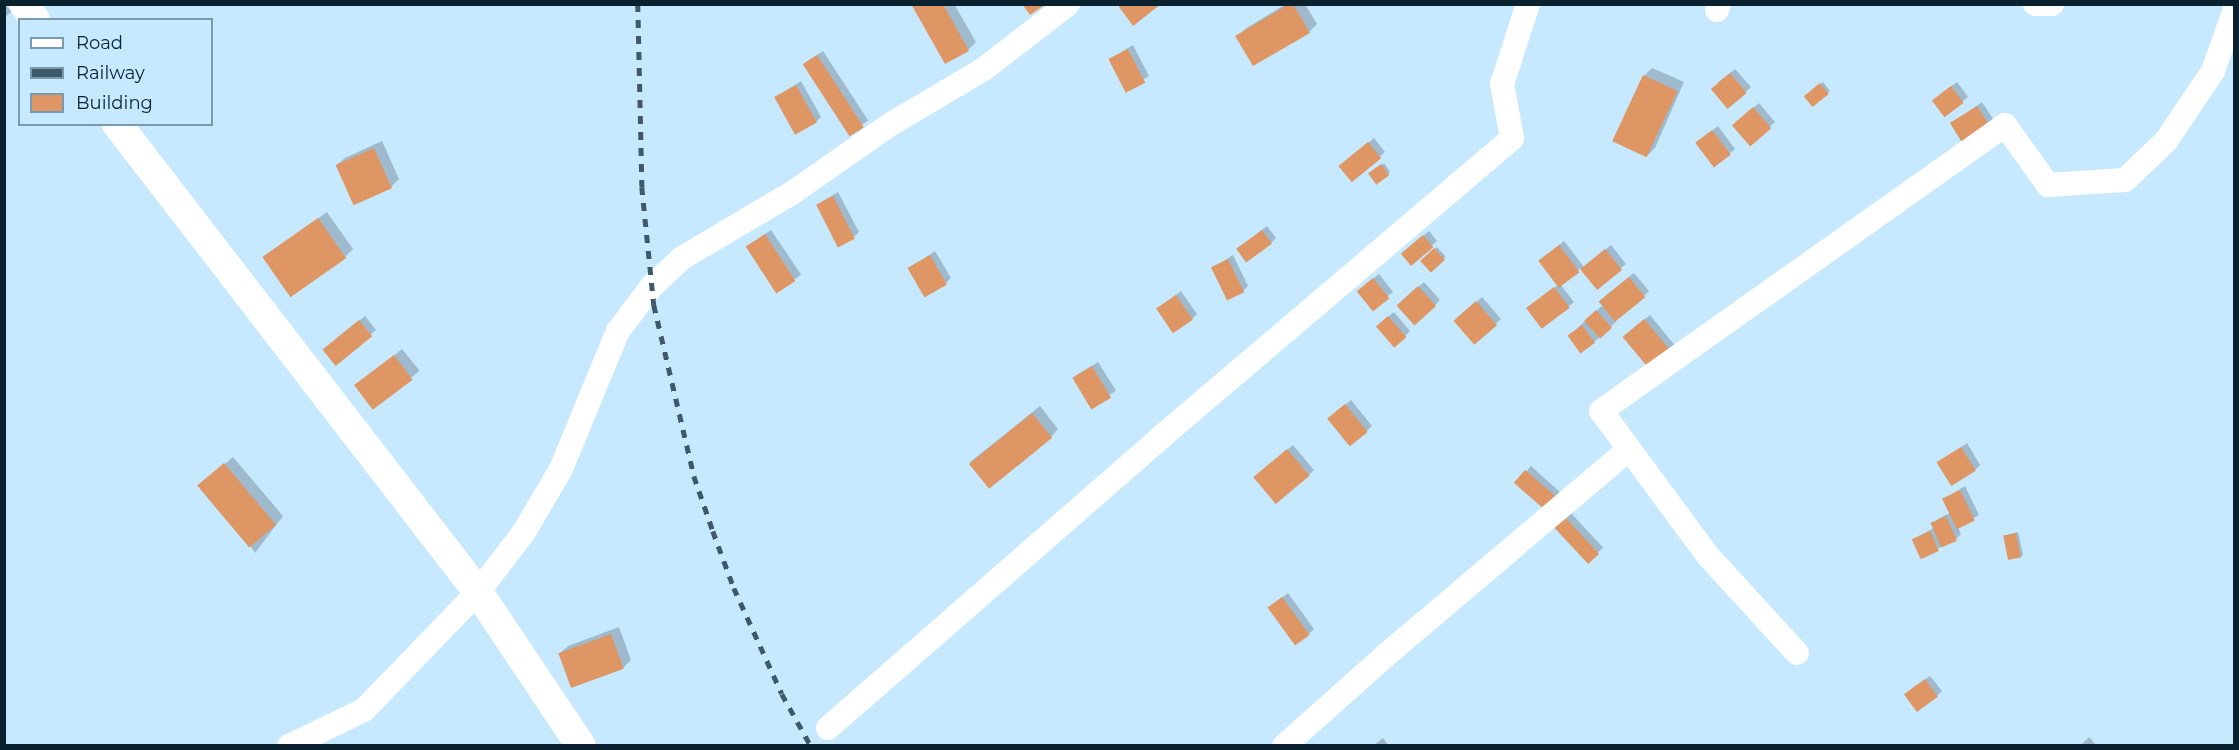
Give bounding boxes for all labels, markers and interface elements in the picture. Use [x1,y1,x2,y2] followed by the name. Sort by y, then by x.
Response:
[18,18,213,126] legend
[76,32,123,54] text: Road
[76,62,145,84] text: Railway
[76,92,153,114] text: Building

